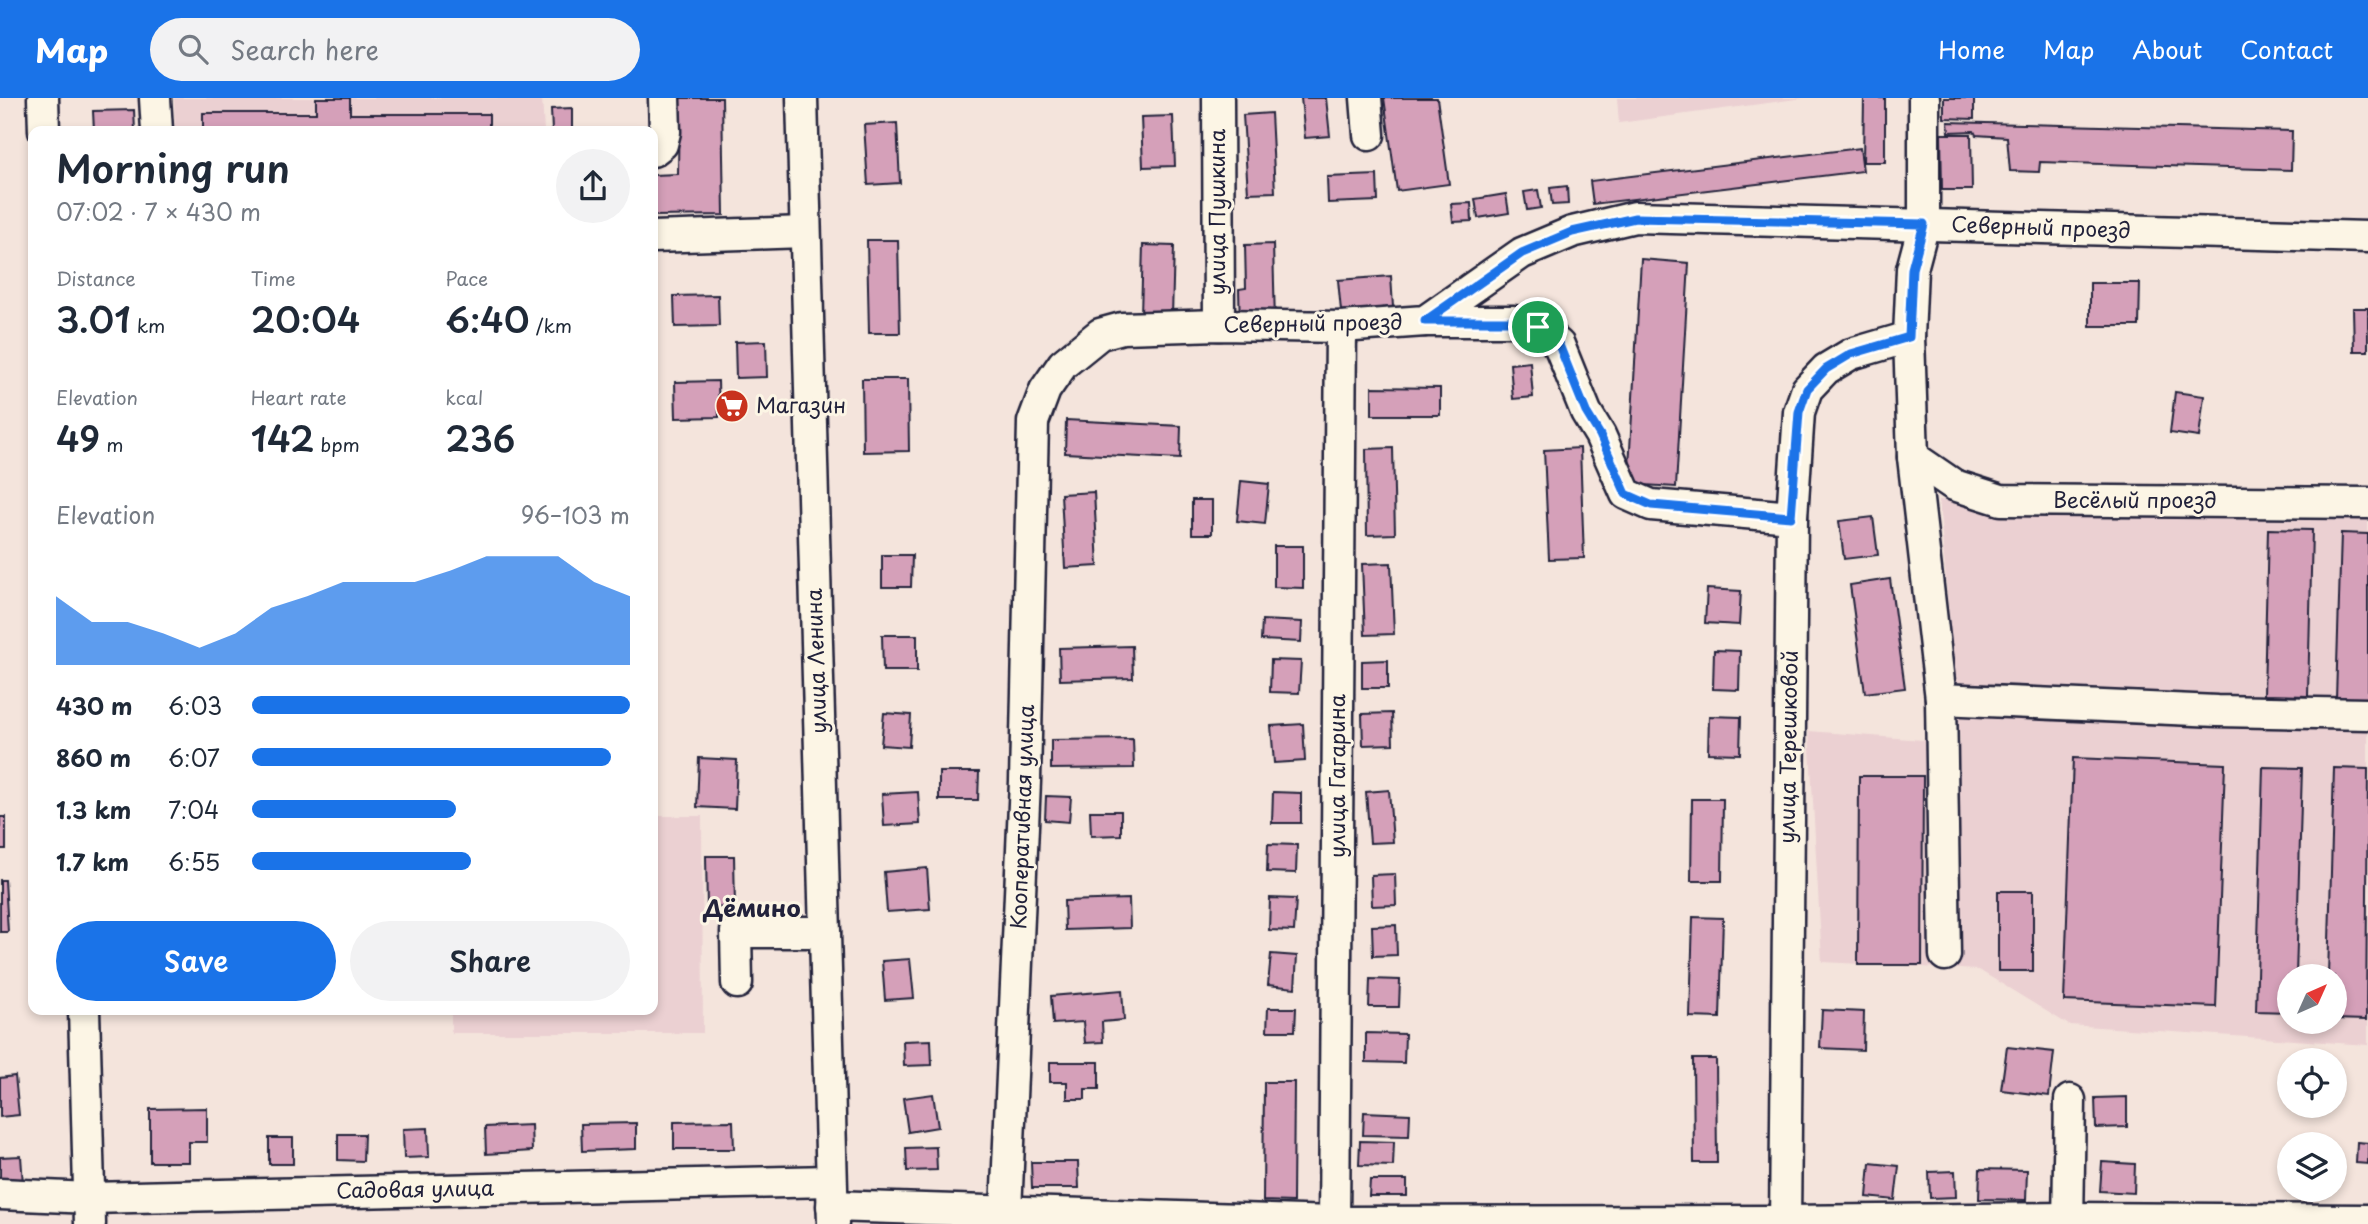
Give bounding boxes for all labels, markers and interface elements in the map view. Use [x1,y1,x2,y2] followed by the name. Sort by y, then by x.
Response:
[150,18,640,81] search box
[35,24,108,74] text: Map
[174,30,212,68] icon: search
[230,30,379,69] text: Search here
[1938,31,2005,67] text: Home
[2043,31,2094,67] text: Map
[2132,31,2202,67] text: About
[2240,31,2333,67] text: Contact
[1200,128,1232,295] street label: улица Пушкина
[56,139,290,196] text: Morning run
[556,149,630,223] button: share
[56,194,261,229] text: 07:02 · 7 × 430 m
[1951,207,2131,245] street label: Северный проезд
[56,264,136,292] text: Distance
[251,264,296,292] text: Time
[445,264,488,292] text: Pace
[56,292,131,345] text: 3.01
[251,292,360,345] text: 20:04
[445,292,530,345] text: 6:40
[1508,297,1568,357] pin
[1223,304,1403,340] street label: Северный проезд
[1519,308,1557,346] icon: arrive
[131,311,165,339] text: km
[530,311,572,339] text: /km
[56,383,138,411] text: Elevation
[251,383,347,411] text: Heart rate
[445,383,483,411] text: kcal
[713,387,751,425] supermarket icon: Магазин
[756,388,846,420] place label: Магазин
[56,411,100,464] text: 49
[251,411,314,464] text: 142
[445,411,515,464] text: 236
[100,430,124,458] text: m
[314,430,360,458] text: bpm
[2053,483,2217,515] street label: Весёлый проезд
[56,497,155,532] text: Elevation
[521,497,630,532] text: 96–103 m
[796,587,834,734] street label: улица Ленина
[1769,650,1805,844] street label: улица Терешковой
[56,688,133,723] text: 430 m
[168,688,222,723] text: 6:03
[1320,693,1352,858] street label: улица Гагарина
[1001,703,1041,930] street label: Кооперативная улица
[56,740,131,775] text: 860 m
[168,740,220,775] text: 6:07
[56,792,131,827] text: 1.3 km
[168,792,219,827] text: 7:04
[56,844,129,879] text: 1.7 km
[168,844,220,879] text: 6:55
[702,889,801,925] district label: Дёмино
[56,921,336,1001] button: Save
[350,921,630,1001] button: Share
[2277,964,2347,1034] north arrow
[2277,964,2347,1202] map controls
[2277,1048,2347,1118] button: locate
[2277,1132,2347,1202] button: layers
[336,1171,495,1205] street label: Садовая улица

